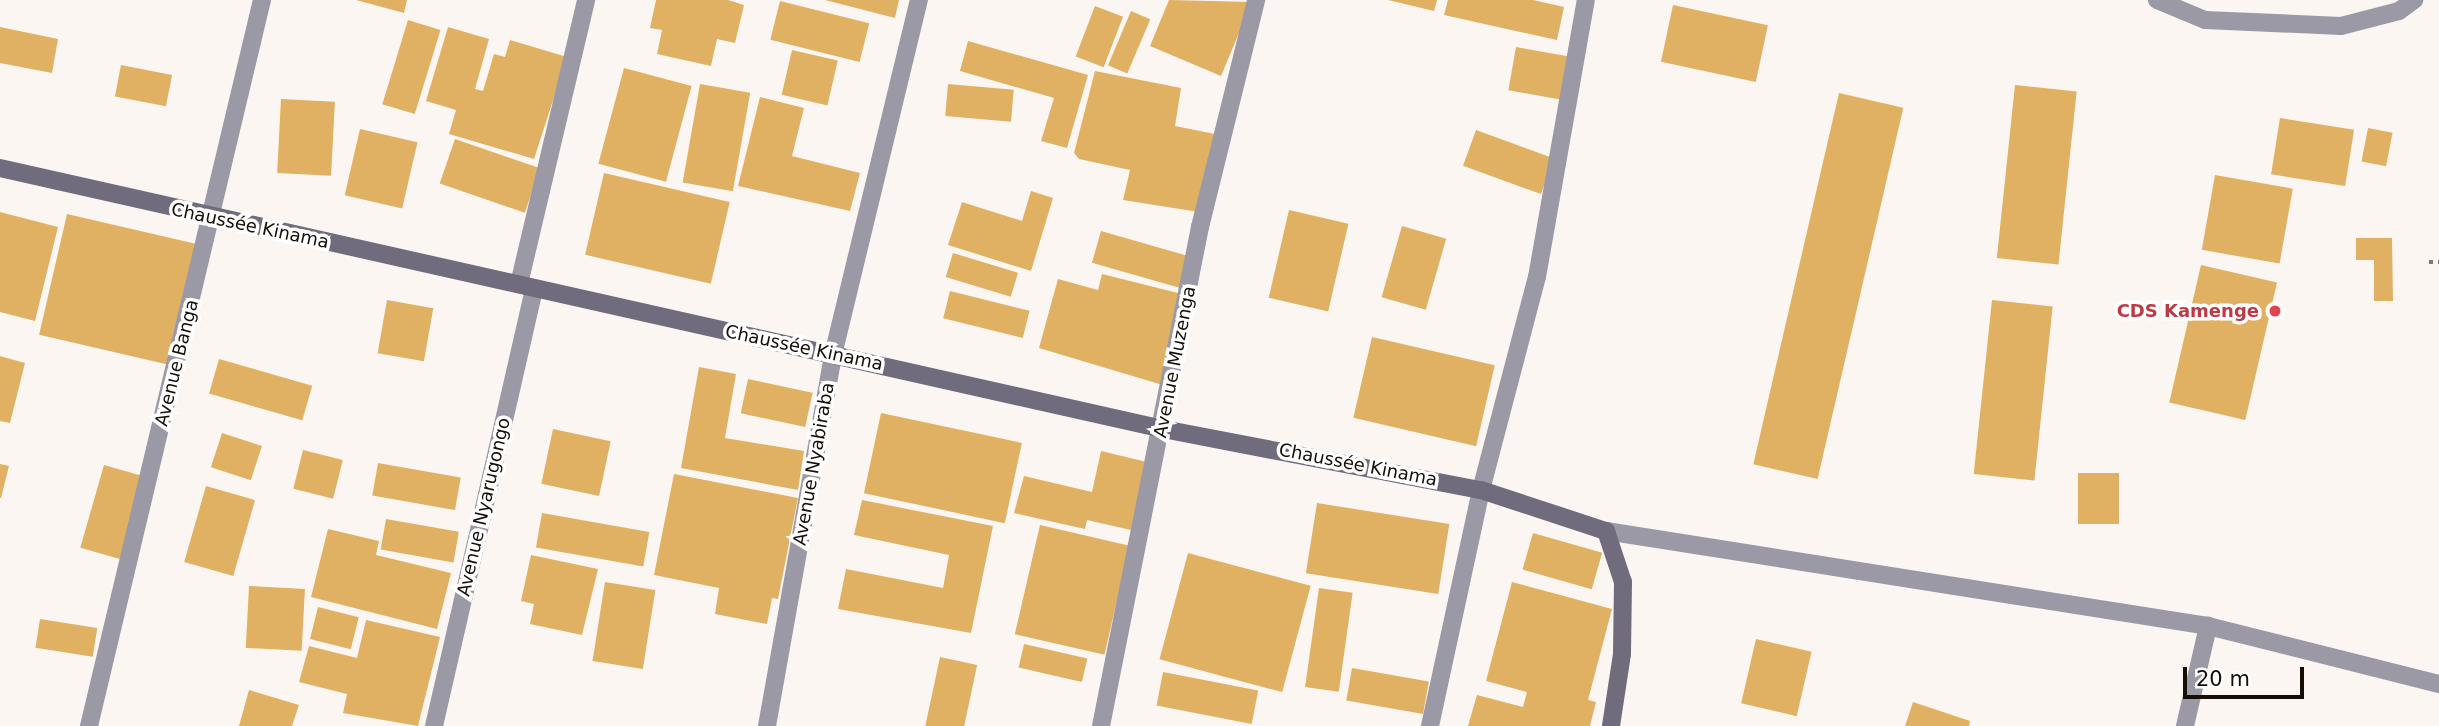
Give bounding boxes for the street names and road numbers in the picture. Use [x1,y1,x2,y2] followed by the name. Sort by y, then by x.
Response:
[169,199,331,253] street label: Chaussée Kinama
[1150,284,1200,440] street label: Avenue Muzenga
[151,297,203,429] street label: Avenue Banga
[723,321,885,375] street label: Chaussée Kinama
[789,381,839,547] street label: Avenue Nyabiraba
[453,415,515,599] street label: Avenue Nyarugongo
[1277,439,1439,491] street label: Chaussée Kinama

